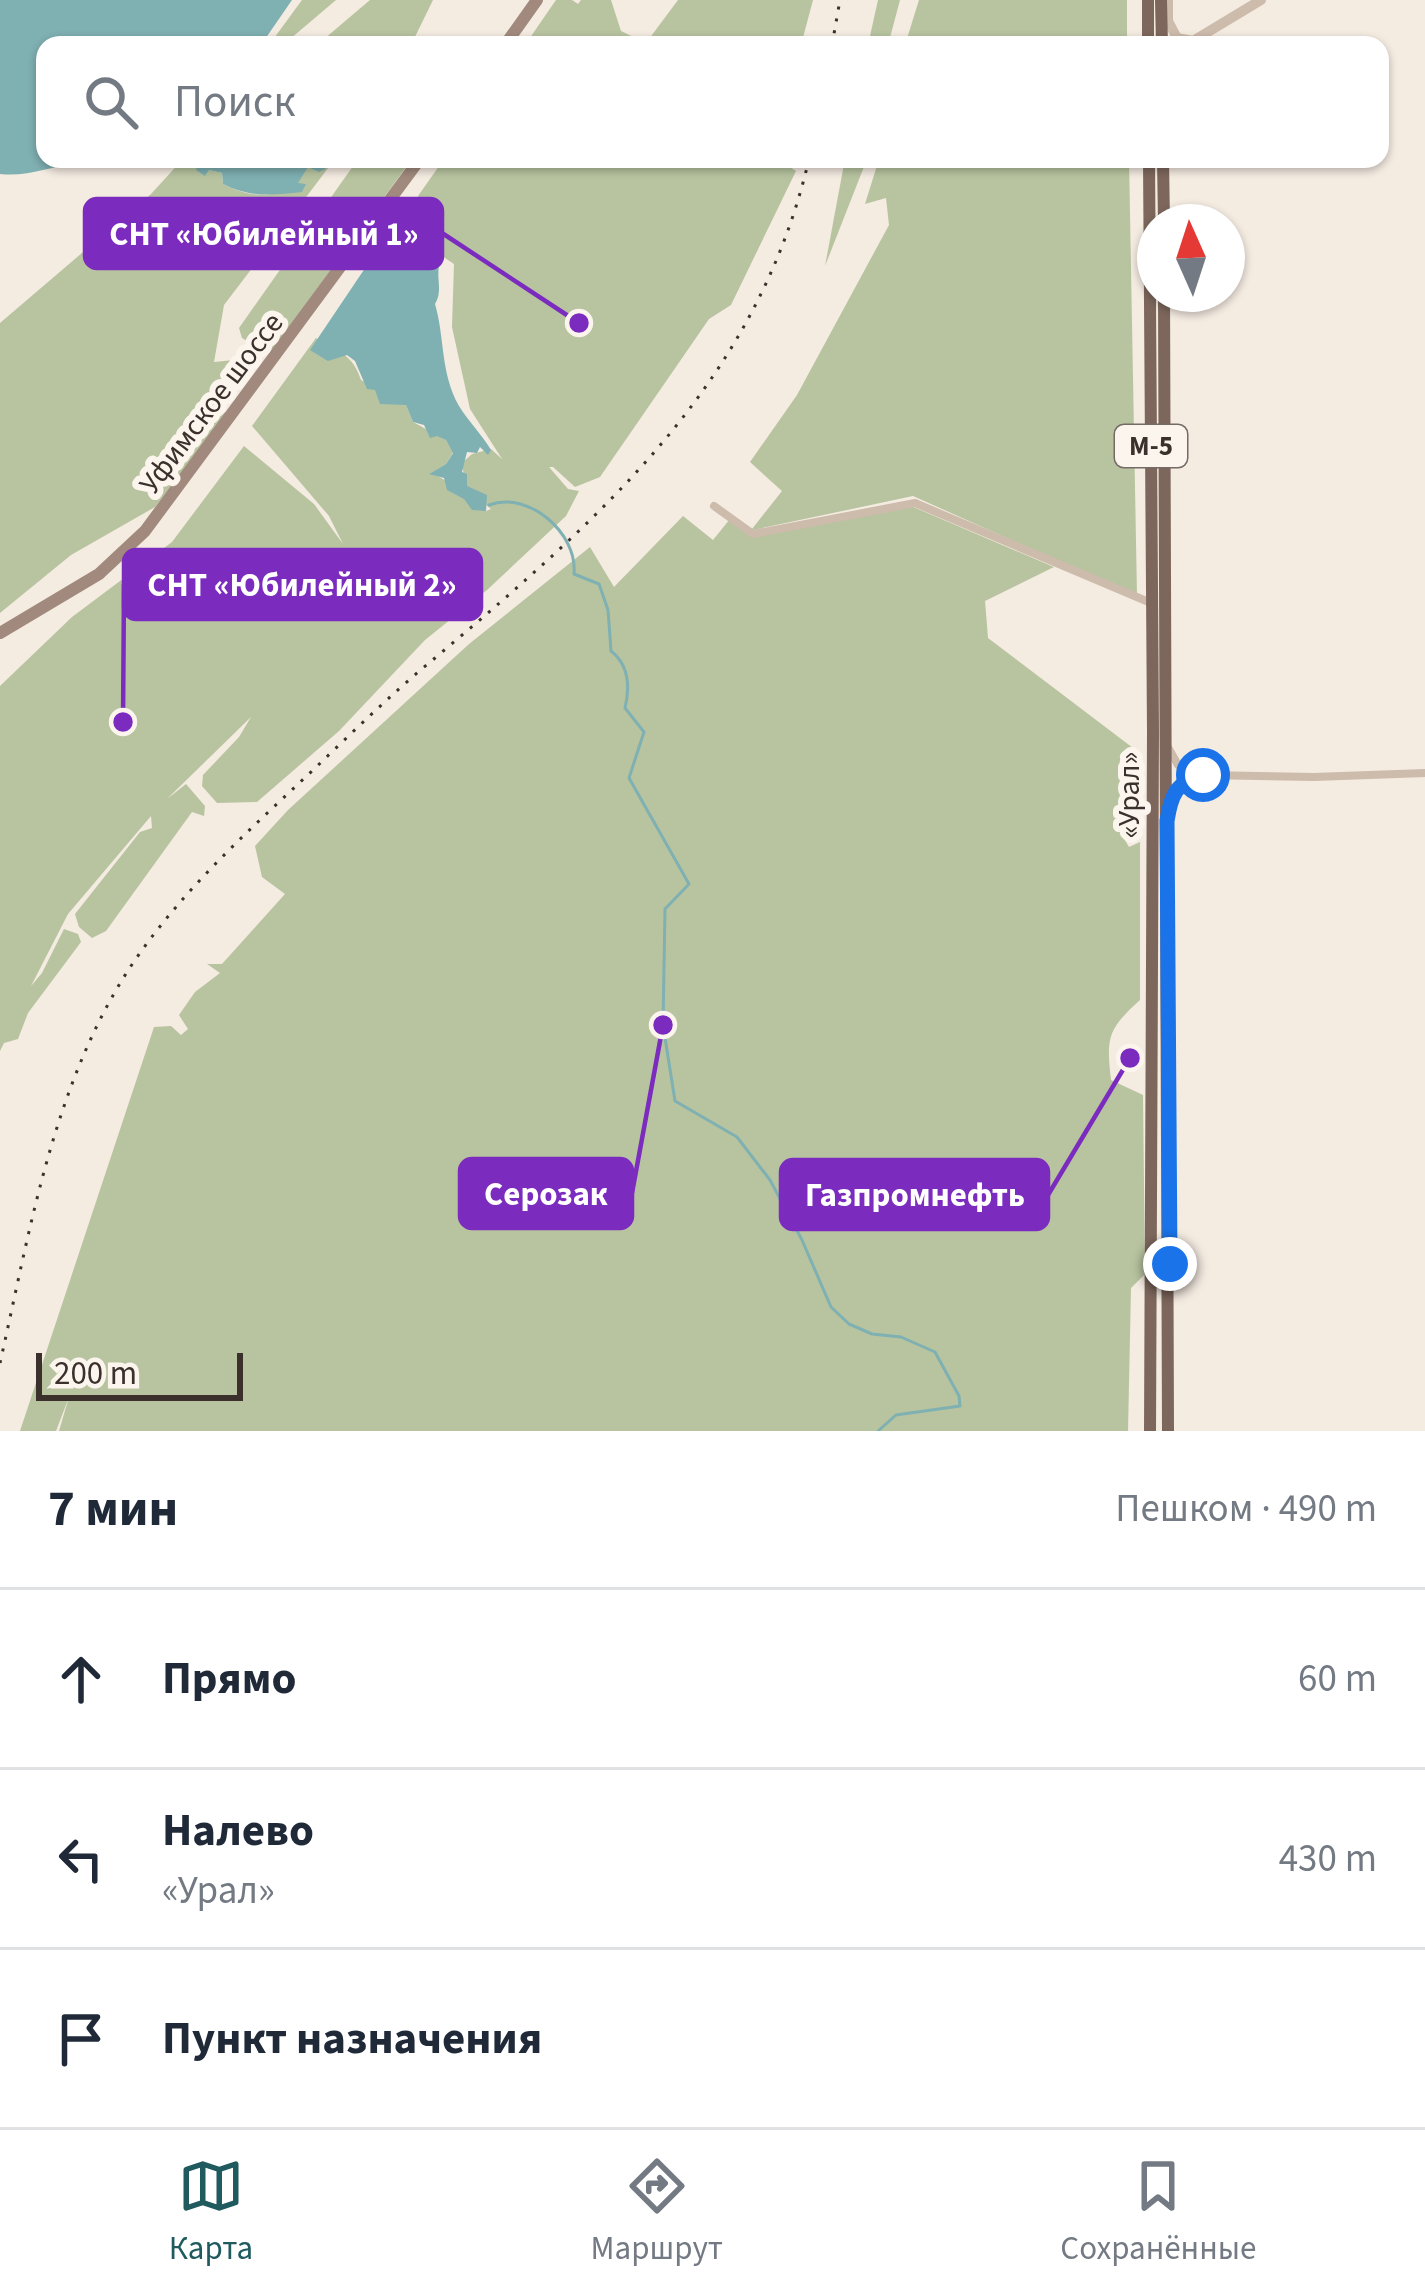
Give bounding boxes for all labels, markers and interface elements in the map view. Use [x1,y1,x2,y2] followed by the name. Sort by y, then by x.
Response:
[36,36,1389,168] search box
[78,69,144,135] icon: search
[174,70,296,134] text: Поиск
[85,199,442,268] callout: СНТ «Юбилейный 1»
[1137,204,1245,312] north arrow
[109,211,419,258] text: СНТ «Юбилейный 1»
[129,304,294,503] street label: Уфимское шоссе
[1115,425,1187,467] road number: М-5
[124,550,481,619] callout: СНТ «Юбилейный 2»
[147,562,457,609] text: СНТ «Юбилейный 2»
[1176,748,1230,802] route start
[1108,752,1151,838] street label: «Урал»
[460,1159,632,1228] callout: Серозак
[781,1160,1048,1229] callout: Газпромнефть
[484,1171,608,1218] text: Серозак
[805,1172,1025,1219] text: Газпромнефть
[1143,1237,1197,1291] route end
[36,1347,243,1400] scale bar
[54,1350,137,1397] text: 200 m
[48,1473,178,1545] text: 7 мин
[1115,1481,1377,1537] text: Пешком · 490 m
[48,1646,114,1712] icon: ahead
[162,1647,296,1711] text: Прямо
[1298,1651,1377,1707] text: 60 m
[162,1799,314,1863] text: Налево
[48,1826,114,1892] icon: left
[1279,1831,1377,1887] text: 430 m
[162,1863,275,1919] text: «Урал»
[48,2006,114,2072] icon: arrive
[162,2007,542,2071] text: Пункт назначения
[169,2153,253,2272] tab: Карта
[591,2153,723,2272] tab: Маршрут
[1060,2153,1256,2272] tab: Сохранённые

